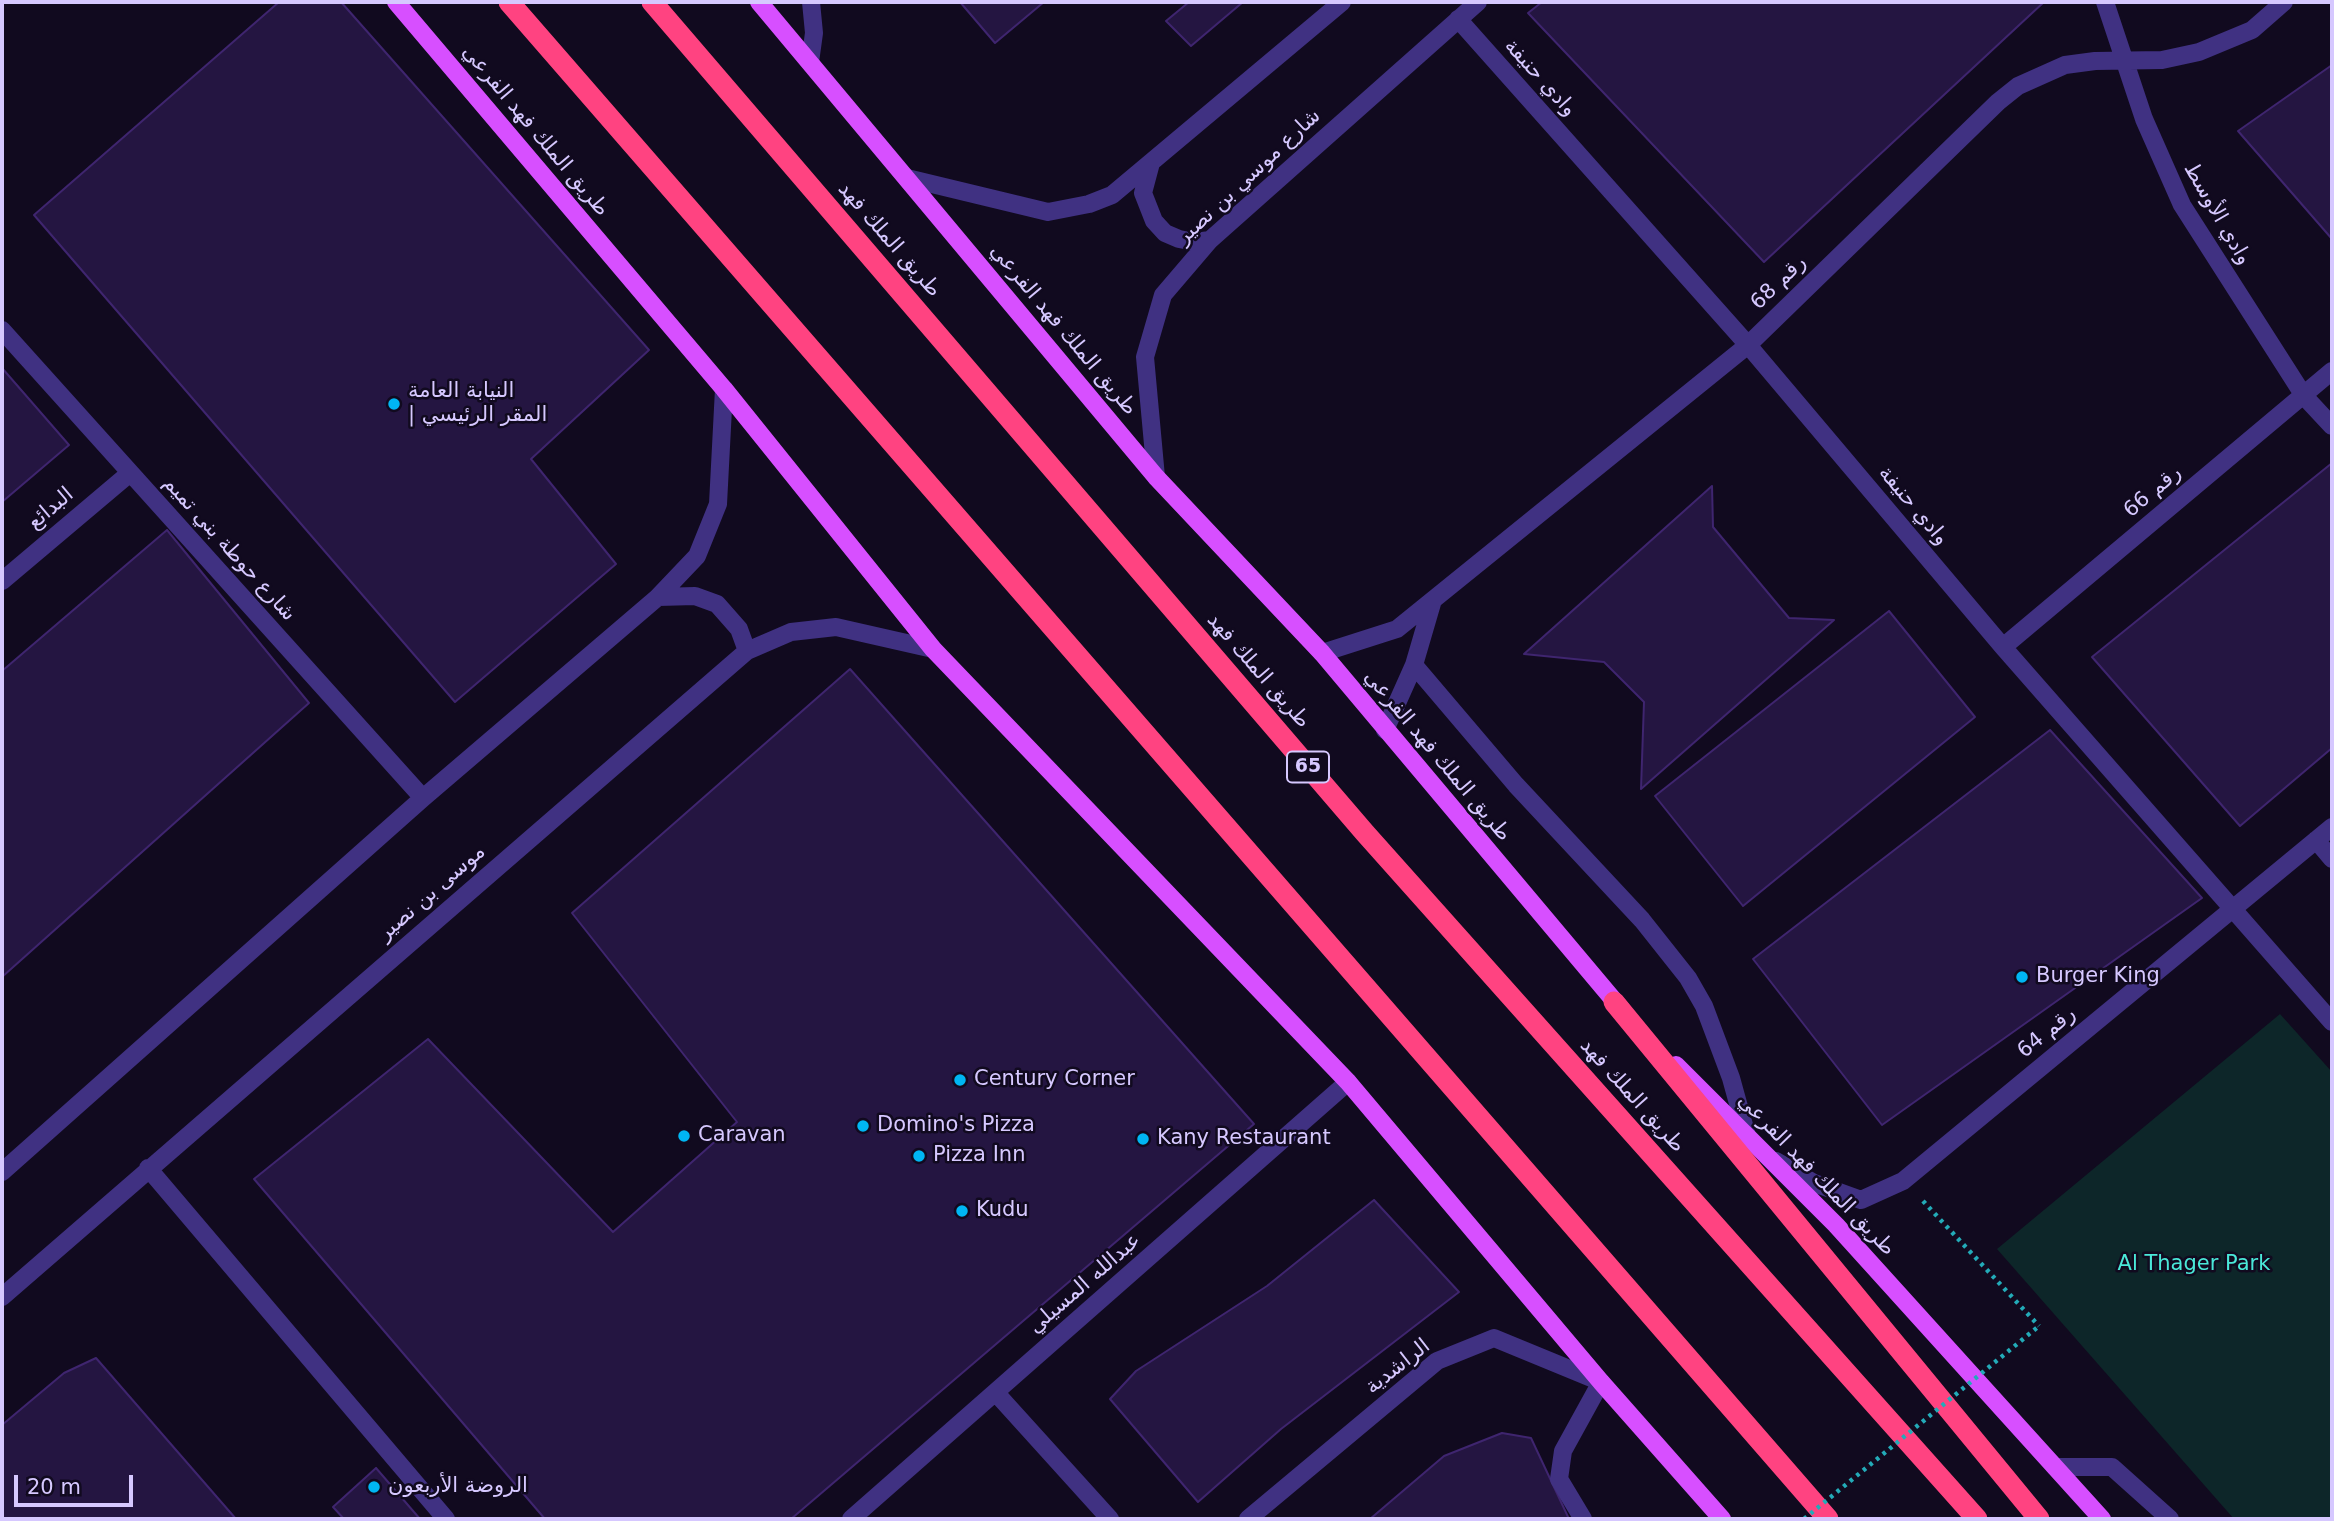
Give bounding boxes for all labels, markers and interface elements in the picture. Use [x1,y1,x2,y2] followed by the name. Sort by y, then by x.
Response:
[1499,34,1581,122] street label: وادي حنيفة
[456,40,614,222] street label: طريق الملك فهد الفرعي
[1172,104,1326,250] street label: شارع موسي بن نصير
[2178,158,2256,270] street label: وادي الأوسط
[832,177,946,303] street label: طريق الملك فهد
[984,239,1142,421] street label: طريق الملك فهد الفرعي
[1746,250,1812,316] street label: رقم 68
[408,379,547,429] place label: النيابة العامة | المقر الرئيسي
[386,396,402,412] marker: النيابة العامة | المقر الرئيسي
[1873,461,1953,551] street label: وادي حنيفة
[2119,461,2187,523] street label: رقم 66
[157,471,301,627] street label: شارع حوطة بني تميم
[23,482,79,536] street label: البدائع
[1201,608,1315,734] street label: طريق الملك فهد
[1358,665,1516,847] street label: طريق الملك فهد الفرعي
[1287,752,1329,782] road number: 65
[373,839,491,947] street label: موسى بن نصير
[2036,964,2160,990] place label: Burger King
[2014,969,2030,985] marker: Burger King
[2013,1002,2081,1064] street label: رقم 64
[1574,1034,1690,1158] street label: طريق الملك فهد
[974,1067,1135,1093] place label: Century Corner
[952,1072,968,1088] marker: Century Corner
[1732,1089,1900,1261] street label: طريق الملك فهد الفرعي
[877,1113,1035,1139] place label: Domino's Pizza
[855,1118,871,1134] marker: Domino's Pizza
[698,1123,786,1149] place label: Caravan
[1157,1126,1331,1152] place label: Kany Restaurant
[676,1128,692,1144] marker: Caravan
[1135,1131,1151,1147] marker: Kany Restaurant
[933,1143,1025,1169] place label: Pizza Inn
[911,1148,927,1164] marker: Pizza Inn
[976,1198,1029,1224] place label: Kudu
[954,1203,970,1219] marker: Kudu
[1024,1228,1146,1340] street label: عبدالله المسيلي
[2118,1252,2270,1278] park label: Al Thager Park
[1361,1334,1435,1400] street label: الراشدية
[18,1462,136,1506] scale bar
[388,1474,528,1500] place label: الروضة الأربعون
[27,1475,81,1499] text: 20 m
[366,1479,382,1495] marker: الروضة الأربعون

